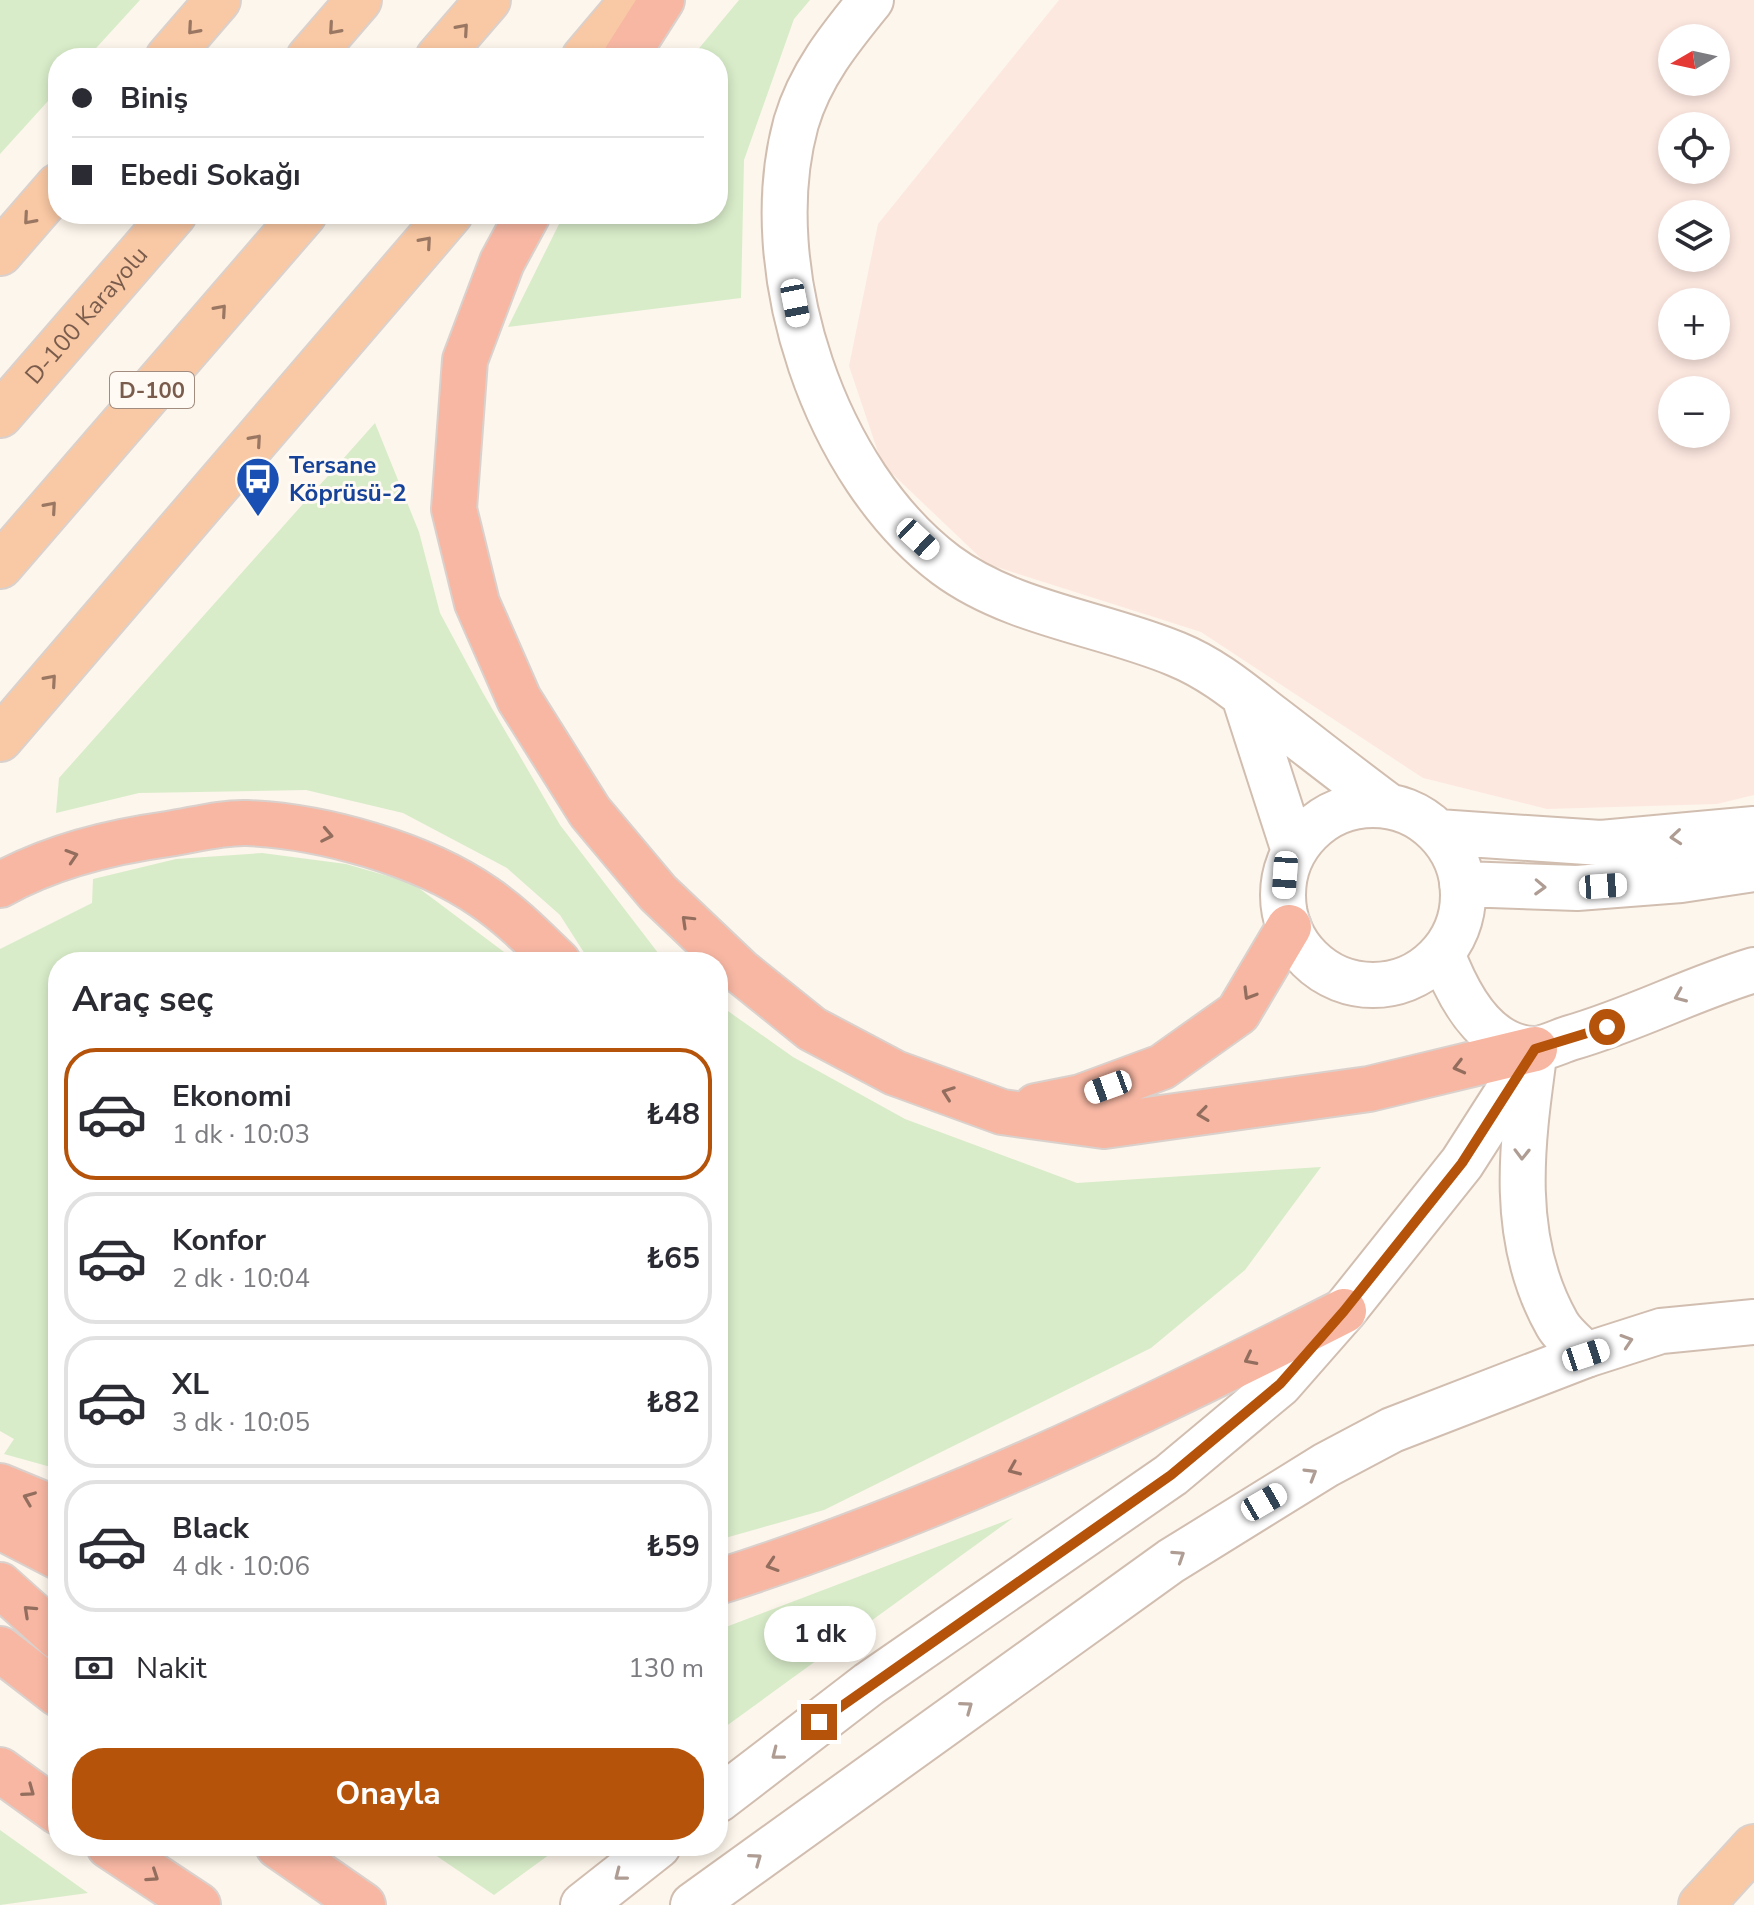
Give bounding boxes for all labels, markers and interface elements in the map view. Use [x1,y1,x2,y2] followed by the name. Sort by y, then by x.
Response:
[188,20,203,34] one-way arrow
[329,20,344,34] one-way arrow
[453,24,468,38] one-way arrow
[1658,24,1730,96] north arrow
[1658,24,1730,448] map controls
[120,78,188,119] text: Biniş
[1658,112,1730,184] button: locate
[120,155,301,196] text: Ebedi Sokağı
[1658,200,1730,272] button: layers
[24,210,39,225] one-way arrow
[416,237,430,252] one-way arrow
[18,240,155,391] street label: D-100 Karayolu
[779,277,811,329] car
[1658,288,1730,360] button: +
[211,305,226,319] one-way arrow
[110,372,194,408] road number: D-100
[1658,376,1730,448] button: −
[247,434,261,449] one-way arrow
[289,449,407,509] place label: Tersane Köprüsü-2
[234,455,282,518] bus stop icon: Tersane Köprüsü-2
[41,501,56,516] one-way arrow
[892,514,944,564] car
[41,674,56,689] one-way arrow
[320,826,334,843] one-way arrow
[1669,828,1682,845] one-way arrow
[64,849,78,865] one-way arrow
[1271,850,1299,900] car
[1578,872,1628,900] car
[1534,878,1547,895] one-way arrow
[682,916,696,930] one-way arrow
[72,975,213,1024] text: Araç seç
[1243,985,1259,1000] one-way arrow
[1674,986,1689,1002] one-way arrow
[1589,1009,1625,1045] route start
[1452,1058,1466,1075] one-way arrow
[1081,1068,1135,1106] car
[172,1076,292,1117] text: Ekonomi
[76,1078,148,1150] icon: car
[942,1086,956,1103] one-way arrow
[646,1094,700,1135] text: ₺48
[1196,1105,1210,1122] one-way arrow
[172,1117,310,1152] text: 1 dk · 10:03
[1513,1148,1531,1161] one-way arrow
[172,1220,266,1261] text: Konfor
[76,1222,148,1294] icon: car
[646,1238,700,1279] text: ₺65
[172,1261,310,1296] text: 2 dk · 10:04
[1620,1335,1634,1351] one-way arrow
[1559,1336,1613,1374] car
[1243,1349,1258,1365] one-way arrow
[172,1364,209,1405] text: XL
[76,1366,148,1438] icon: car
[646,1382,700,1423] text: ₺82
[172,1405,310,1440] text: 3 dk · 10:05
[1008,1459,1022,1475] one-way arrow
[1302,1469,1317,1484] one-way arrow
[1237,1480,1291,1524] car
[23,1491,37,1508] one-way arrow
[172,1508,249,1549] text: Black
[76,1510,148,1582] icon: car
[646,1526,700,1567] text: ₺59
[172,1549,310,1584] text: 4 dk · 10:06
[1170,1551,1184,1566] one-way arrow
[766,1555,780,1571] one-way arrow
[763,1606,875,1662] callout: 1 dk
[23,1607,38,1621] one-way arrow
[794,1616,846,1651] text: 1 dk
[72,1646,116,1690] icon: cash
[136,1648,207,1689] text: Nakit
[628,1651,704,1686] text: 130 m
[958,1702,972,1716] one-way arrow
[801,1704,837,1740] route end
[771,1745,786,1759] one-way arrow
[72,1748,704,1840] button: Onayla
[20,1782,35,1796] one-way arrow
[747,1854,762,1869] one-way arrow
[145,1866,159,1881] one-way arrow
[614,1866,629,1880] one-way arrow

